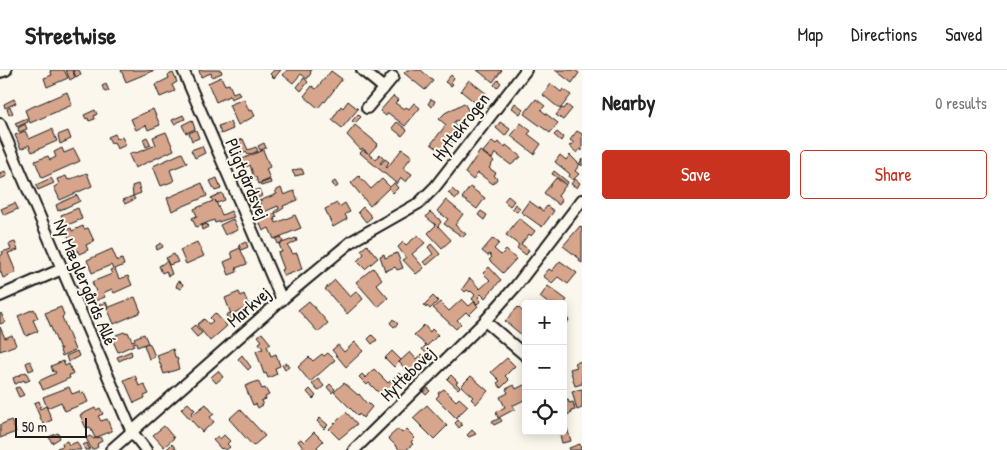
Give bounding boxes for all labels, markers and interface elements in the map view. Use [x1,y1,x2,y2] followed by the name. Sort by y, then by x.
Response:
[25,19,116,51] text: Streetwise
[798,22,823,47] text: Map
[851,22,917,47] text: Directions
[945,22,982,47] text: Saved
[426,87,495,166] street label: Hyttekrogen
[602,88,655,117] text: Nearby
[935,92,987,114] text: 0 results
[219,134,276,223] street label: Pligtgårdsvej
[602,150,790,199] button: Save
[800,150,987,199] button: Share
[48,215,123,349] street label: Ny Mæglergårds Allé
[221,281,276,333] street label: Markvej
[522,300,567,435] map controls
[522,300,567,345] button: +
[374,340,441,407] street label: Hyttebovej
[522,345,567,390] button: −
[522,390,567,435] button: locate
[15,415,88,438] scale bar
[22,417,47,436] text: 50 m

